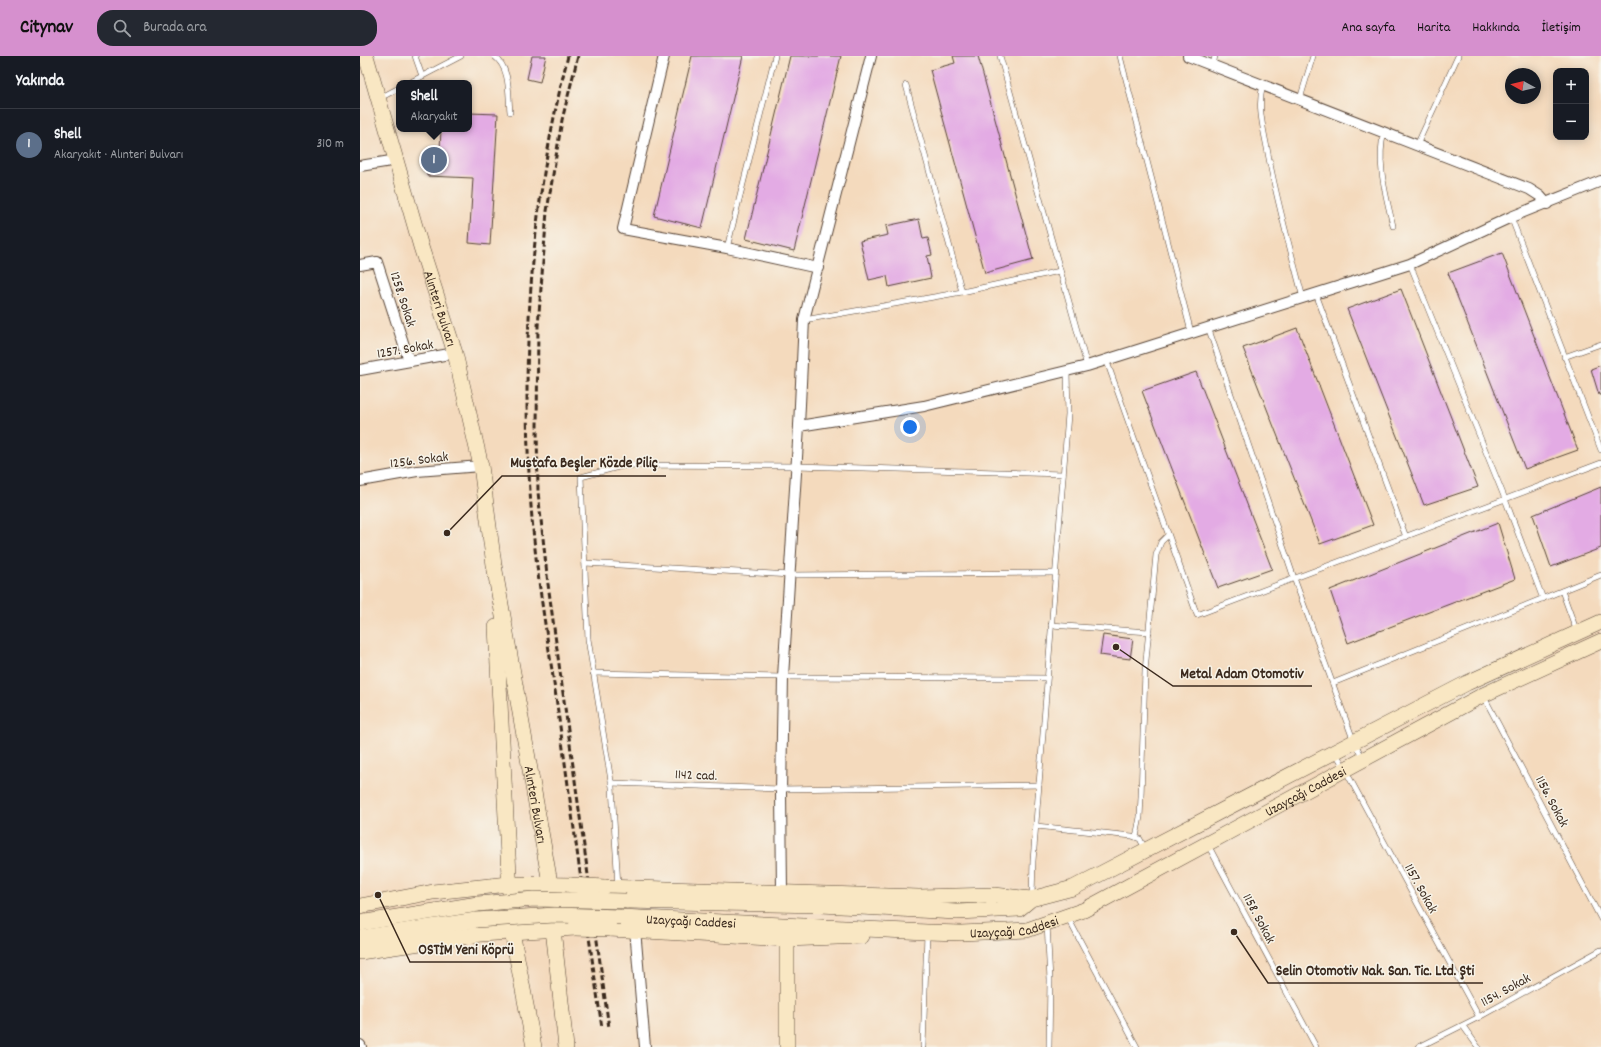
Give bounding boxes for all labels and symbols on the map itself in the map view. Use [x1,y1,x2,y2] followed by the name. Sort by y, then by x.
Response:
[1505,68,1541,104] north arrow
[421,145,447,175] pin: 1
[417,268,460,349] street label: Alınteri Bulvarı
[384,269,421,330] street label: 1258. Sokak
[376,335,435,365] street label: 1257. Sokak
[900,417,920,437] your location
[389,447,450,474] street label: 1256. Sokak
[502,449,666,476] callout: Mustafa Beşler Közde Piliç
[510,453,658,475] text: Mustafa Beşler Közde Piliç
[1173,659,1312,686] callout: Metal Adam Otomotiv
[1180,664,1304,686] text: Metal Adam Otomotiv
[1262,762,1351,823] street label: Uzayçağı Caddesi
[518,764,551,845] street label: Alınteri Bulvarı
[674,765,717,787] street label: 1142 cad.
[1529,773,1573,831] street label: 1156. Sokak
[1398,861,1442,918] street label: 1157. Sokak
[1237,890,1280,948] street label: 1158. Sokak
[645,910,737,935] street label: Uzayçağı Caddesi
[969,912,1062,945] street label: Uzayçağı Caddesi
[410,935,522,962] callout: OSTİM Yeni Köprü
[418,940,514,962] text: OSTİM Yeni Köprü
[1268,956,1483,983] callout: Selin Otomotiv Nak. San. Tic. Ltd. Şti
[1276,961,1474,983] text: Selin Otomotiv Nak. San. Tic. Ltd. Şti
[1477,969,1535,1013] street label: 1154. Sokak

